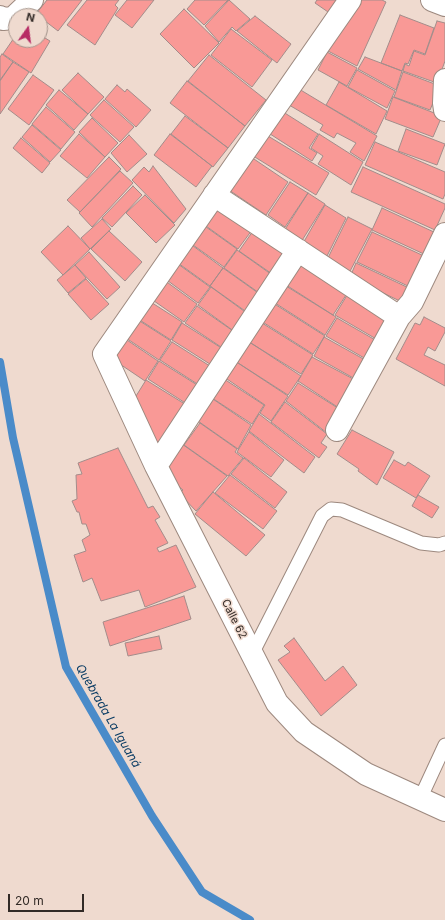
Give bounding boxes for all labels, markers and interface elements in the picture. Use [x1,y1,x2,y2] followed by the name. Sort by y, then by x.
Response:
[8,8,48,48] north arrow
[25,10,36,25] text: N
[218,597,250,641] street label: Calle 62
[72,662,144,770] water label: Quebrada La Iguaná
[10,886,86,912] scale bar
[15,893,44,908] text: 20 m

